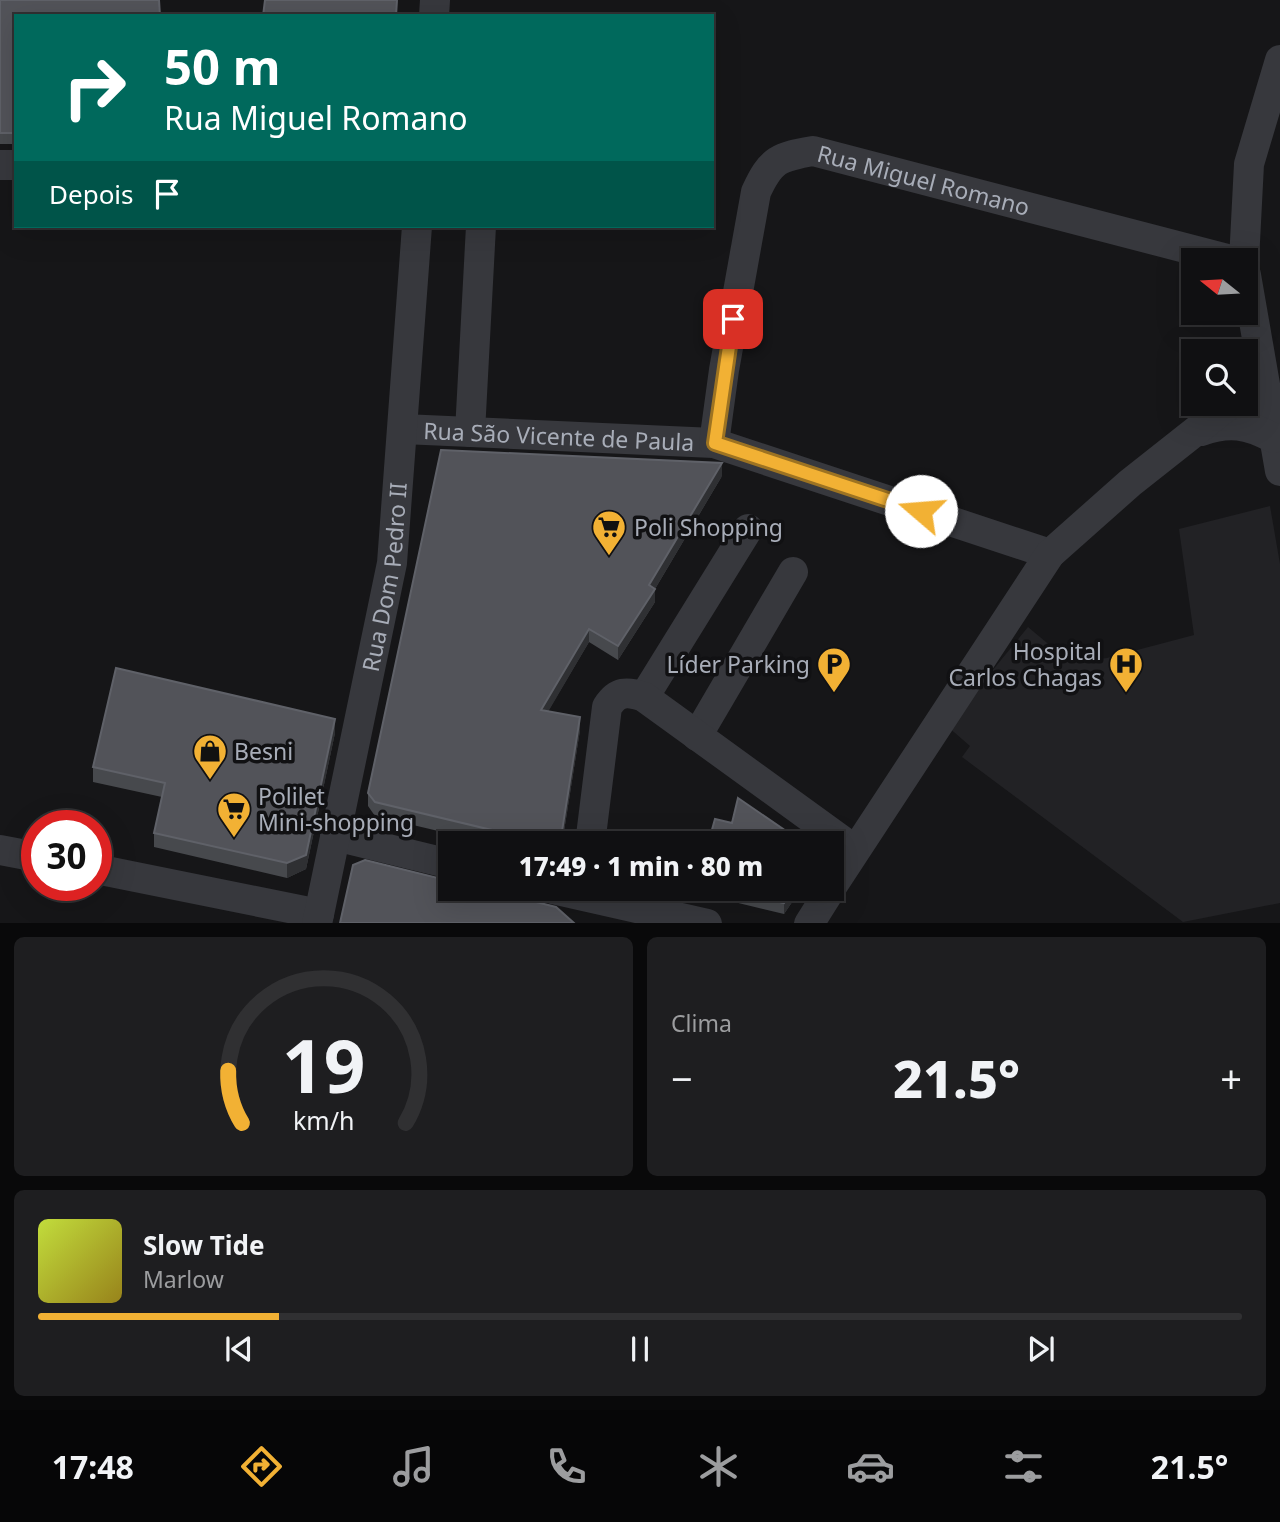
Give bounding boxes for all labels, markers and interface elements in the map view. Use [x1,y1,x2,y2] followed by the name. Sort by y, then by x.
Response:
[164,33,281,99] text: 50 m
[49,42,140,133] icon: right
[164,96,468,139] text: Rua Miguel Romano
[814,137,1033,223] street label: Rua Miguel Romano
[148,175,186,213] icon: arrive
[49,176,134,212] text: Depois
[1181,248,1258,326] north arrow
[1181,248,1258,416] map controls
[703,289,763,349] pin
[714,300,752,338] icon: arrive
[1181,339,1258,416] button: search
[423,414,695,458] street label: Rua São Vicente de Paula
[884,474,958,548] position arrow
[354,481,414,674] street label: Rua Dom Pedro II
[590,508,628,557] supermarket icon: Poli Shopping
[634,511,783,543] place label: Poli Shopping
[948,635,1102,693] place label: Hospital Carlos Chagas
[815,645,853,694] parking icon: Líder Parking
[1107,645,1145,694] hospital icon: Hospital Carlos Chagas
[667,648,810,680] place label: Líder Parking
[191,732,229,781] shop icon: Besni
[234,735,293,767] place label: Besni
[258,780,414,838] place label: Polilet Mini-shopping
[215,790,253,839] supermarket icon: Polilet Mini-shopping
[21,810,112,901] speed limit sign: 30
[519,848,763,884] text: 17:49 · 1 min · 80 m
[671,1007,732,1039] text: Clima
[282,1015,365,1114] text: 19
[893,1042,1020,1113] text: 21.5°
[671,1052,693,1104] text: −
[1220,1052,1242,1104] text: +
[293,1102,354,1136] text: km/h
[143,1227,265,1263] text: Slow Tide
[143,1263,224,1295] text: Marlow
[220,1330,258,1368] icon: previous
[621,1330,659,1368] icon: pause
[1022,1330,1060,1368] icon: next
[237,1442,286,1491] icon: directions
[389,1442,438,1491] icon: music
[542,1442,591,1491] icon: phone
[694,1442,743,1491] icon: climate
[846,1442,895,1491] icon: car
[999,1442,1048,1491] icon: filters
[52,1445,134,1488] text: 17:48
[1151,1445,1228,1488] text: 21.5°

